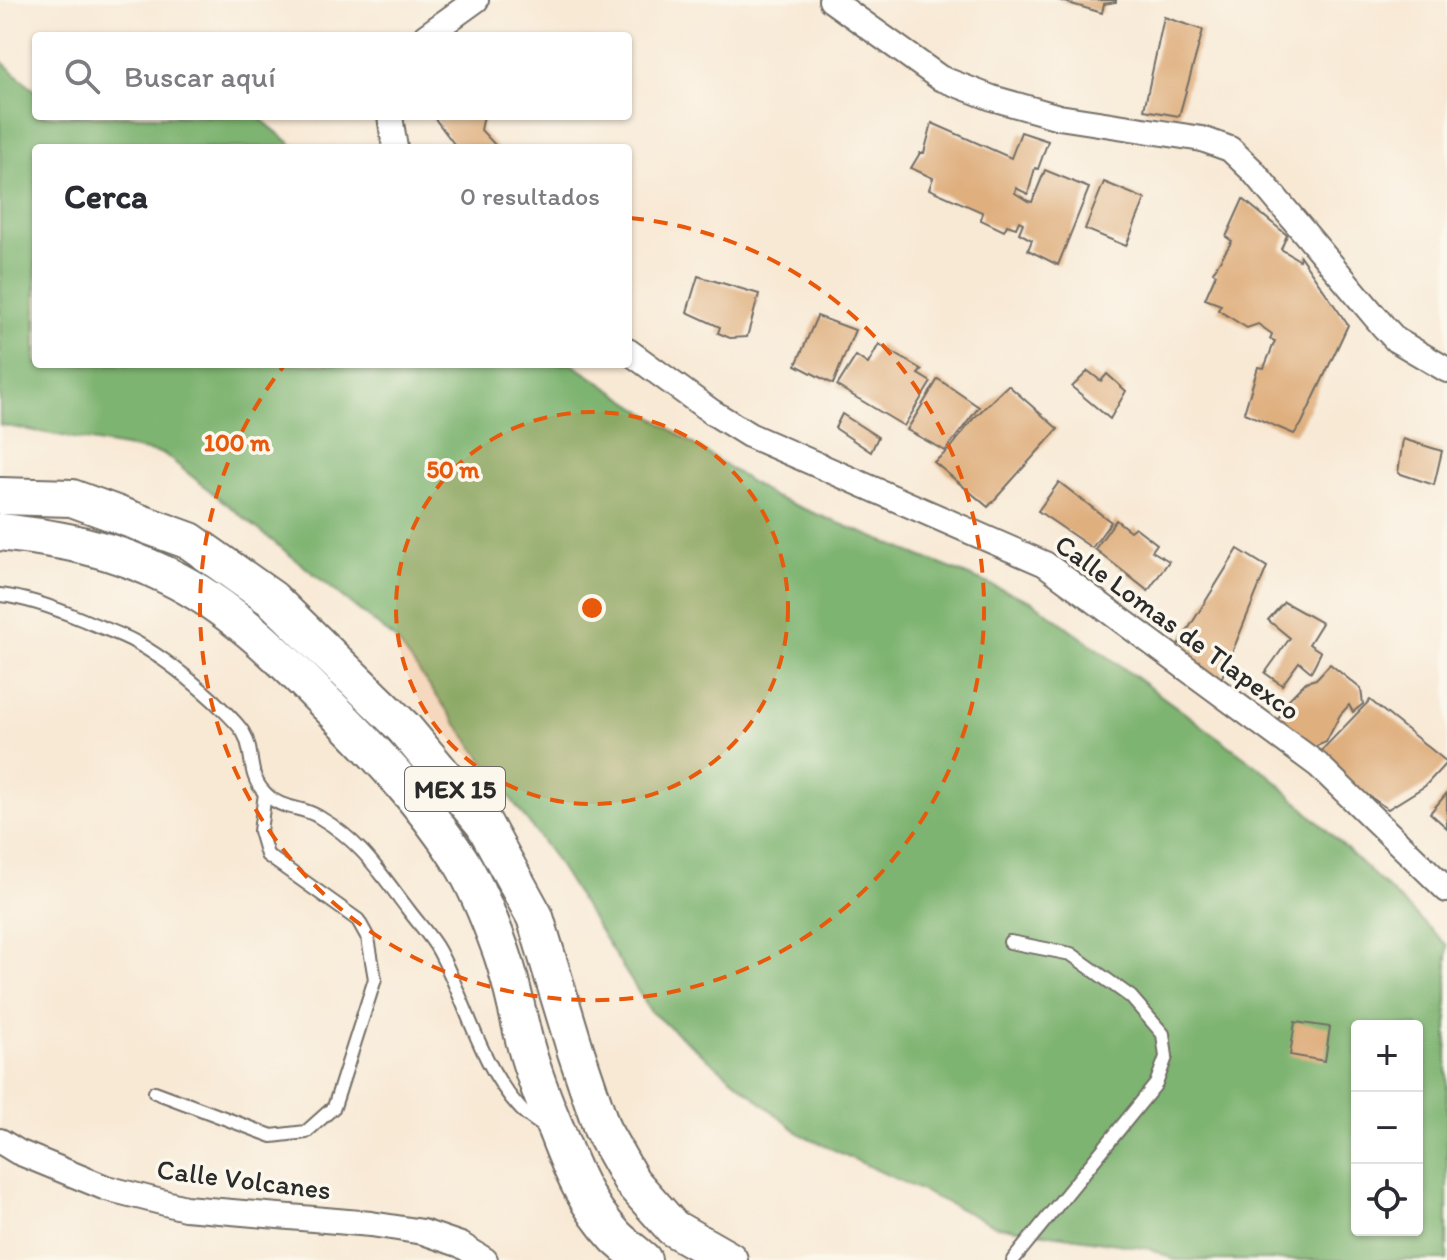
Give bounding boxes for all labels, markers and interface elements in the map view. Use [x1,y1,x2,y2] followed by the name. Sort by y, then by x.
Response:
[32,32,632,120] search box
[60,54,104,98] icon: search
[124,58,276,95] text: Buscar aquí
[64,176,148,217] text: Cerca
[460,180,600,212] text: 0 resultados
[204,428,271,457] text: 100 m
[427,455,480,484] text: 50 m
[1049,527,1307,727] street label: Calle Lomas de Tlapexco
[578,594,606,622] centre of rings
[405,767,505,811] road number: MEX 15
[1351,1020,1423,1236] map controls
[1351,1020,1423,1092] button: +
[1351,1092,1423,1164] button: −
[155,1151,333,1207] street label: Calle Volcanes
[1351,1164,1423,1236] button: locate

